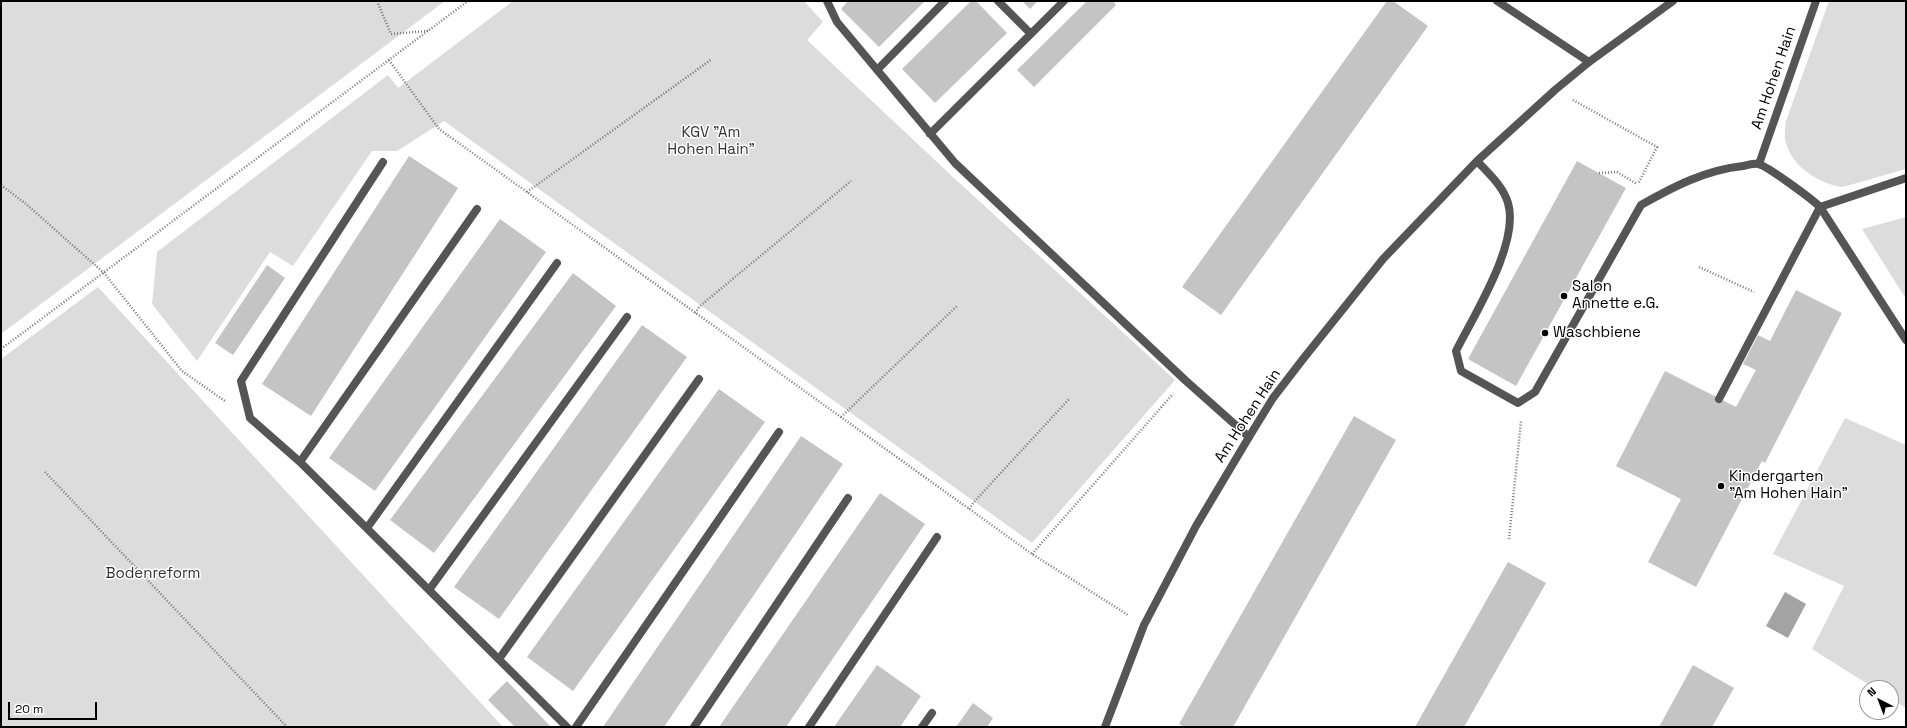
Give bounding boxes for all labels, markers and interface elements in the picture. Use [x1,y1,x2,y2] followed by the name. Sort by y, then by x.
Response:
[1748,24,1800,132] street label: Am Hohen Hain
[667,124,755,159] park label: KGV "Am Hohen Hain"
[1572,278,1659,313] place label: Salon Annette e.G.
[1559,291,1569,301] marker: Salon Annette e.G.
[1553,324,1641,342] place label: Waschbiene
[1540,328,1550,338] marker: Waschbiene
[1211,366,1285,466] street label: Am Hohen Hain
[1729,468,1848,503] place label: Kindergarten "Am Hohen Hain"
[1716,481,1726,491] marker: Kindergarten "Am Hohen Hain"
[106,565,200,583] park label: Bodenreform
[1859,680,1899,720] north arrow
[1864,684,1879,699] text: N
[10,694,99,720] scale bar
[15,701,43,717] text: 20 m

